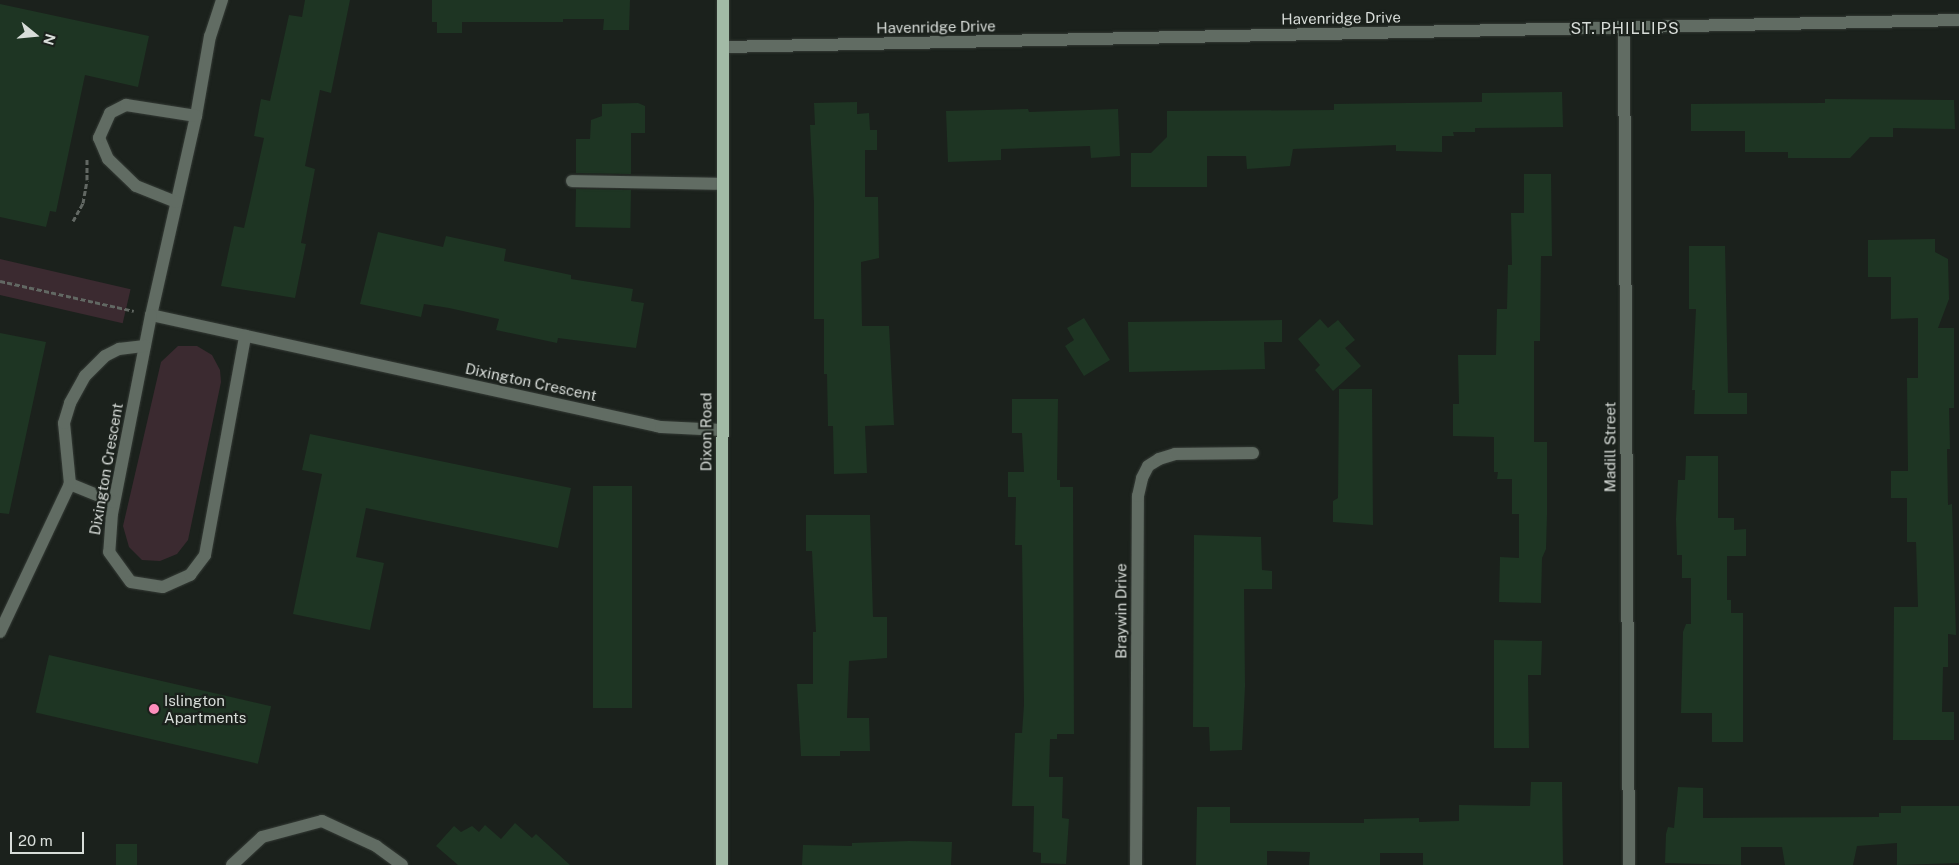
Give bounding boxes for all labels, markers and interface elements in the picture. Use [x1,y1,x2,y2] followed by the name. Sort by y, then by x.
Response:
[1281,8,1401,28] street label: Havenridge Drive
[10,10,60,60] north arrow
[876,17,996,37] street label: Havenridge Drive
[1569,19,1681,39] district label: ST. PHILLIPS
[40,32,59,47] text: N
[464,359,598,405] street label: Dixington Crescent
[697,393,715,471] street label: Dixon Road
[86,402,126,536] street label: Dixington Crescent
[1601,402,1619,492] street label: Madill Street
[1112,563,1130,659] street label: Braywin Drive
[164,691,246,726] place label: Islington Apartments
[148,703,160,715] marker: Islington Apartments
[12,822,86,854] scale bar
[18,832,53,849] text: 20 m

